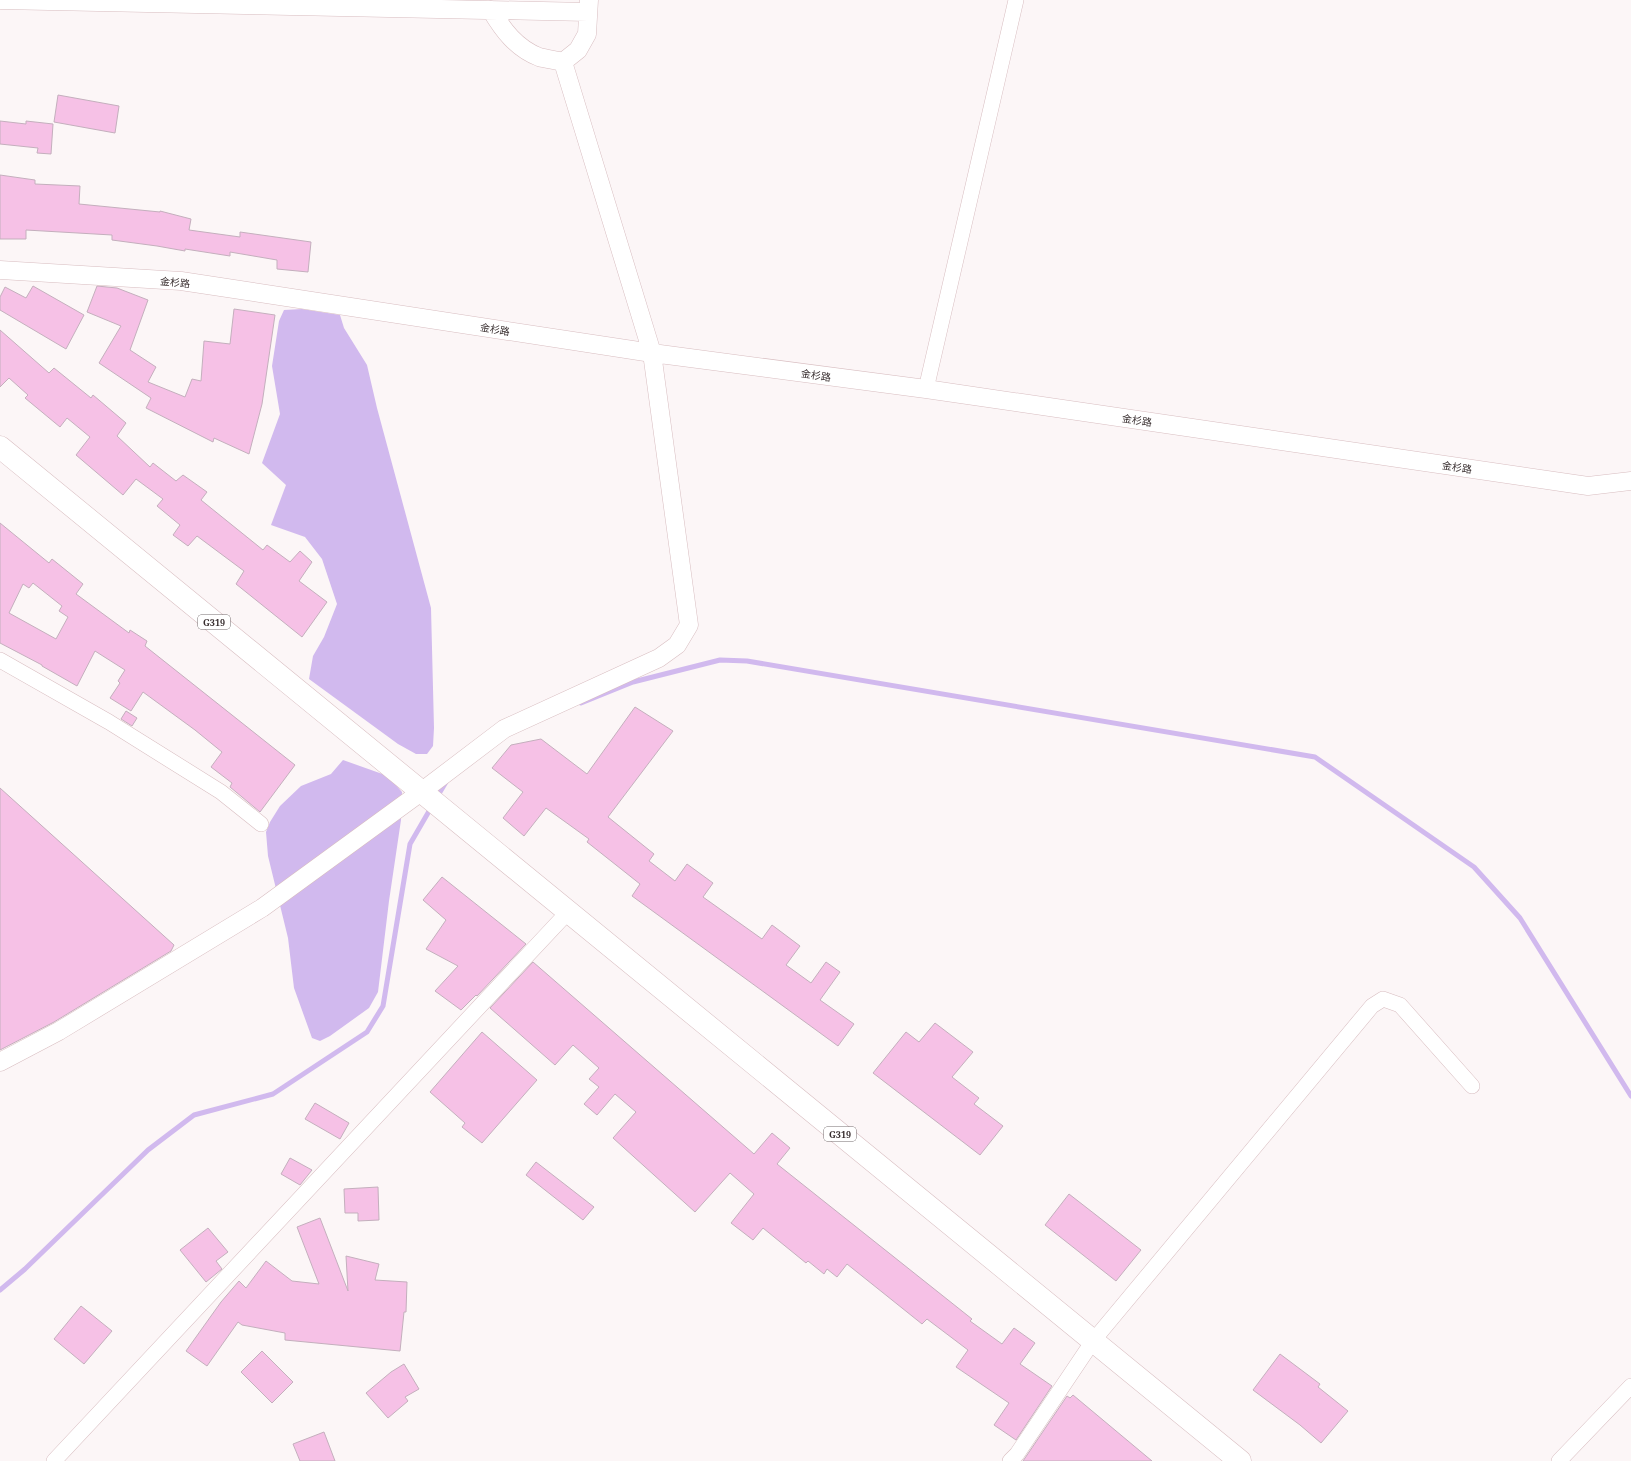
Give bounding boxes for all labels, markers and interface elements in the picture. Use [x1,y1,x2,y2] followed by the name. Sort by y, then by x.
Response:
[159,274,191,290] street label: 金杉路
[479,320,511,338] street label: 金杉路
[800,366,832,384] street label: 金杉路
[1121,411,1153,429] street label: 金杉路
[1441,458,1473,476] street label: 金杉路
[198,615,230,629] road number: G319
[824,1127,856,1141] road number: G319

